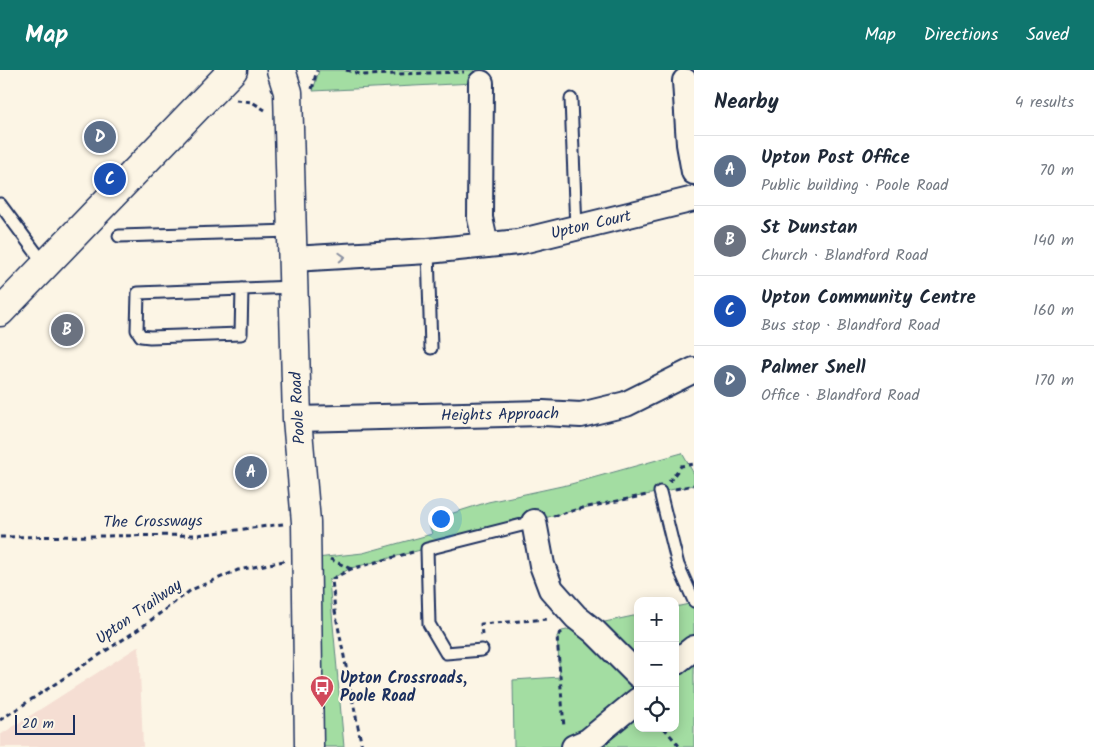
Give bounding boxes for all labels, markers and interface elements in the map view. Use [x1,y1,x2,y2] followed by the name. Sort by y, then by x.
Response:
[25,16,68,55] text: Map
[864,21,896,50] text: Map
[924,21,998,50] text: Directions
[1026,21,1069,50] text: Saved
[714,86,779,119] text: Nearby
[1015,90,1074,115] text: 4 results
[84,118,116,156] pin: D
[761,143,910,173] text: Upton Post Office
[725,158,735,183] text: A
[1039,158,1074,183] text: 70 m
[94,160,126,198] pin: C
[761,173,948,198] text: Public building · Poole Road
[548,203,634,246] street label: Upton Court
[761,213,857,243] text: St Dunstan
[725,228,735,253] text: B
[1033,228,1074,253] text: 140 m
[761,243,928,268] text: Church · Blandford Road
[338,252,346,263] one-way arrow
[761,283,976,313] text: Upton Community Centre
[725,298,735,323] text: C
[1033,298,1074,323] text: 160 m
[51,311,83,349] pin: B
[761,313,940,338] text: Bus stop · Blandford Road
[761,353,866,383] text: Palmer Snell
[725,368,735,393] text: D
[1034,368,1074,393] text: 170 m
[284,370,312,445] street label: Poole Road
[761,383,919,408] text: Office · Blandford Road
[441,401,559,429] street label: Heights Approach
[235,453,267,491] pin: A
[428,506,454,532] your location
[103,509,203,535] street label: The Crossways
[91,573,188,651] street label: Upton Trailway
[634,597,679,732] map controls
[634,597,679,642] button: +
[634,642,679,687] button: −
[340,666,467,709] place label: Upton Crossroads, Poole Road
[309,674,335,708] bus stop icon: Upton Crossroads, Poole Road
[634,687,679,732] button: locate
[15,712,75,735] scale bar
[22,713,54,735] text: 20 m

